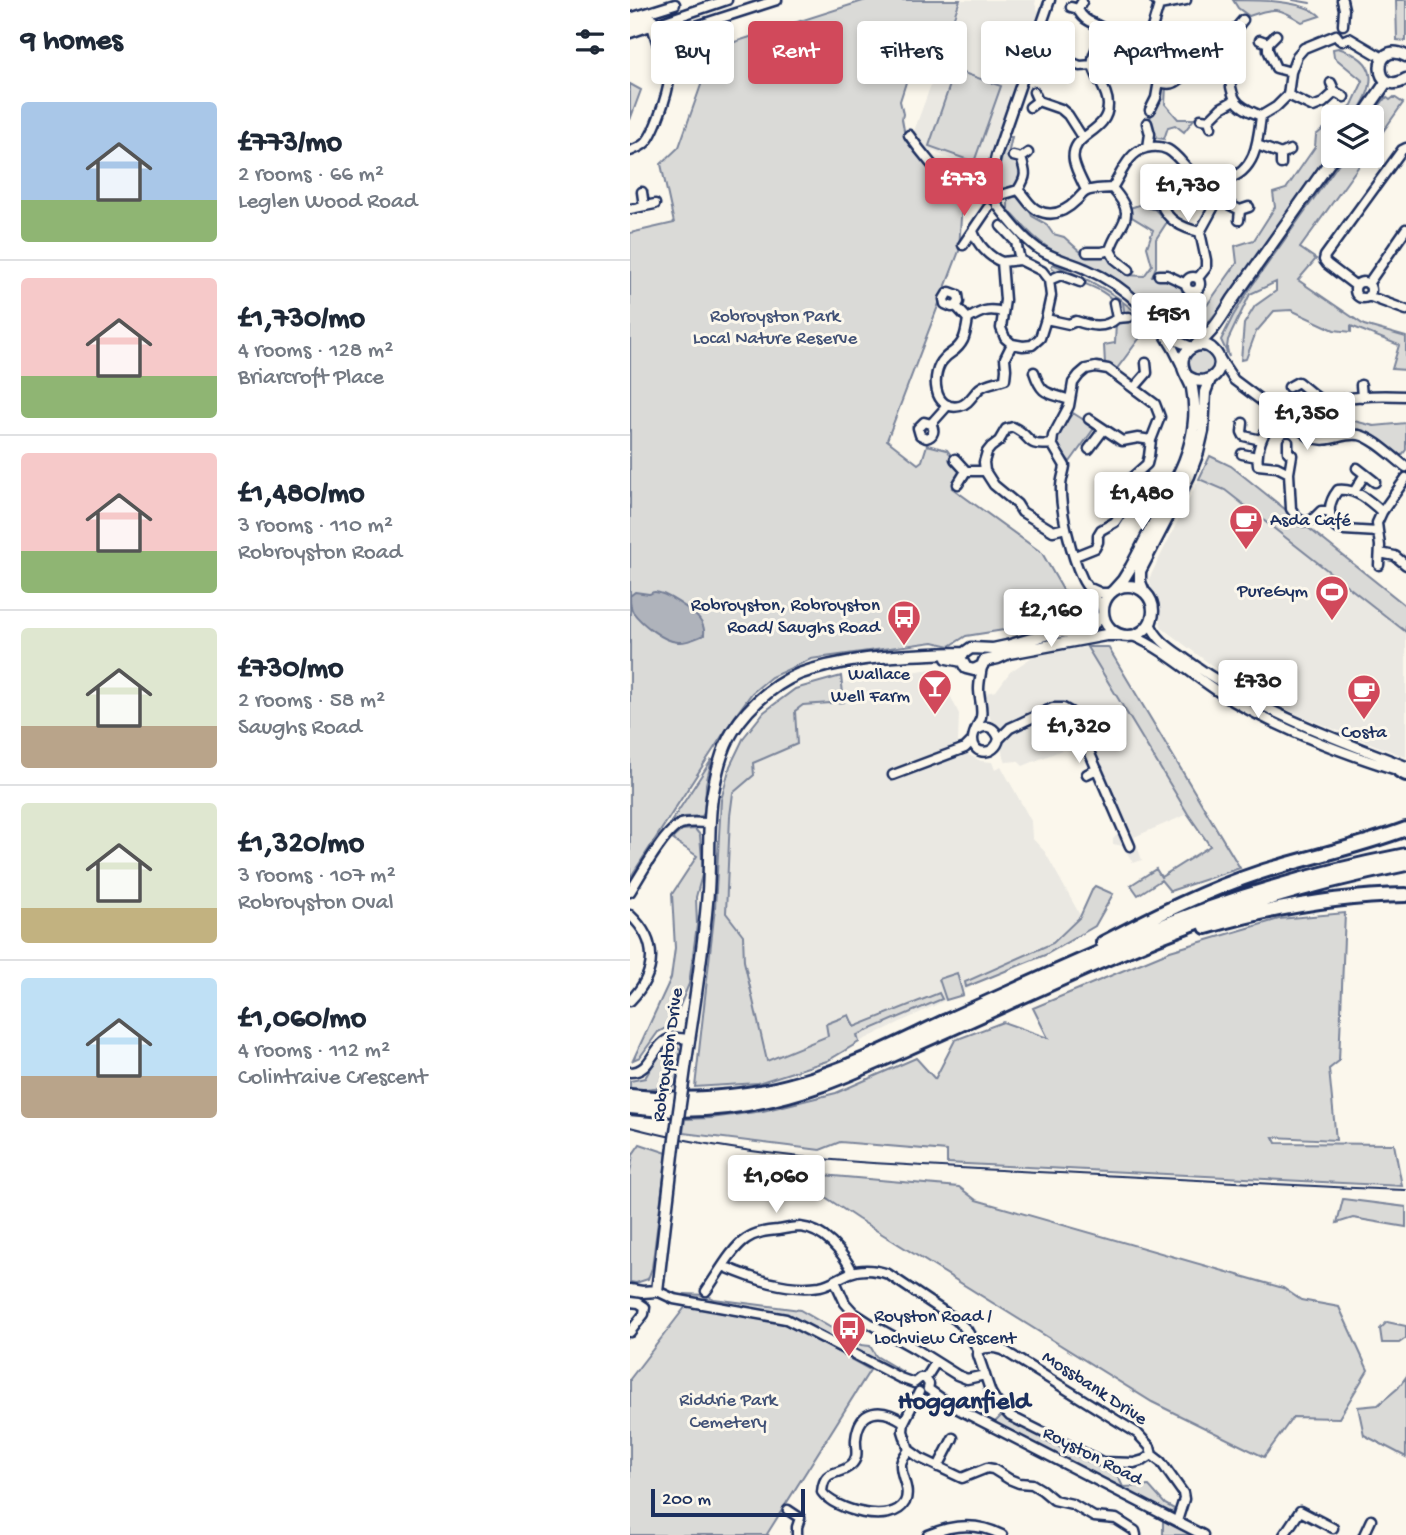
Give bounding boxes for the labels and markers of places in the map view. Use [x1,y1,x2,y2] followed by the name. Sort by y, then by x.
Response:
[923,158,1005,218] pin: £773
[1131,164,1245,224] pin: £1,730
[1128,294,1210,353] pin: £951
[1250,392,1364,452] pin: £1,350
[1085,472,1199,532] pin: £1,480
[1227,502,1265,551] cafe icon: Asda Café
[1270,510,1351,533] place label: Asda Café
[1313,573,1351,622] sports icon: PureGym
[1236,581,1309,604] place label: PureGym
[994,590,1108,649] pin: £2,160
[691,595,882,640] place label: Robroyston, Robroyston Road/ Saughs Road
[885,598,923,647] bus stop icon: Robroyston, Robroyston Road/ Saughs Road
[1217,660,1299,720] pin: £730
[831,664,911,709] place label: Wallace Well Farm
[916,667,954,716] bar icon: Wallace Well Farm
[1345,672,1383,721] cafe icon: Costa
[1022,706,1136,765] pin: £1,320
[1341,722,1388,745] place label: Costa
[719,1156,833,1215] pin: £1,060
[874,1306,1018,1351] place label: Royston Road / Lochview Crescent
[830,1309,868,1358] bus stop icon: Royston Road / Lochview Crescent

